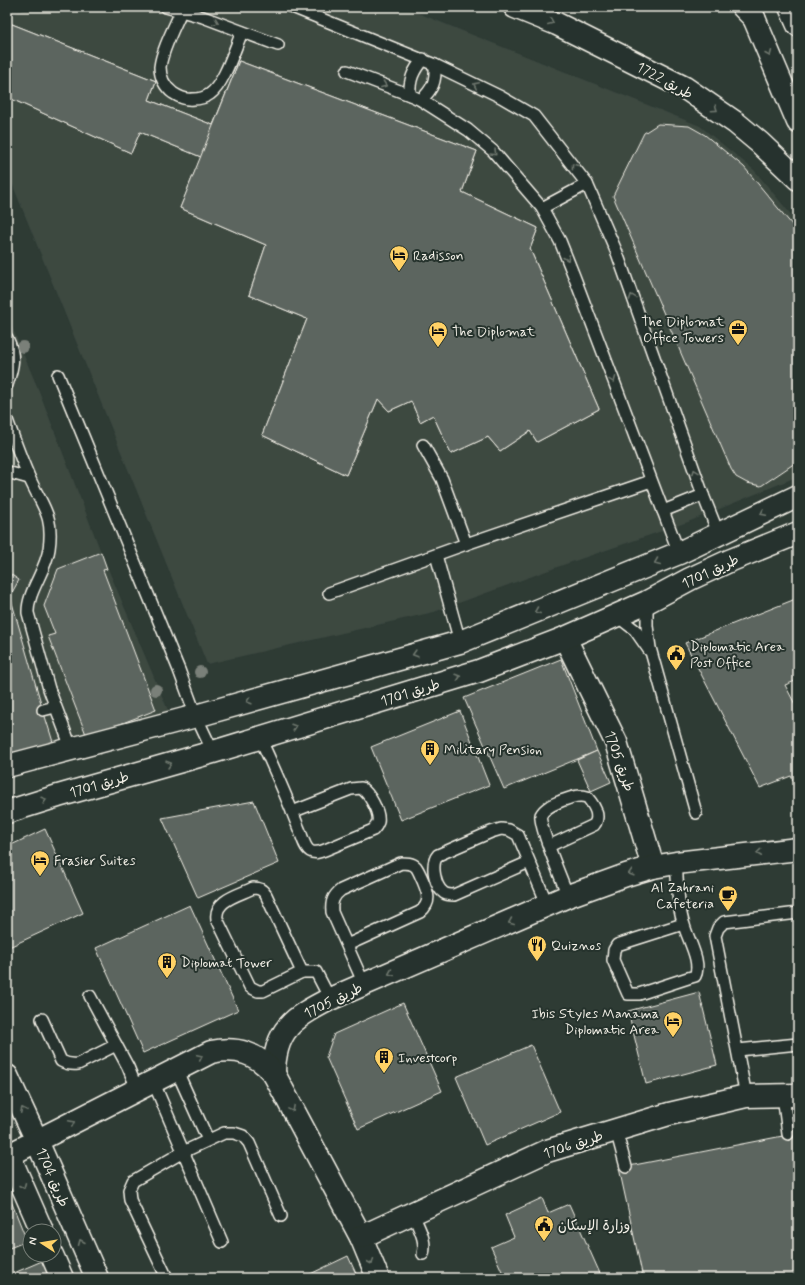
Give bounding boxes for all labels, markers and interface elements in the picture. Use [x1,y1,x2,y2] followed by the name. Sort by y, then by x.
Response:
[547,17,555,25] one-way arrow
[213,18,220,26] one-way arrow
[764,50,772,58] one-way arrow
[633,58,696,104] street label: طريق 1722
[380,81,387,89] one-way arrow
[473,82,480,90] one-way arrow
[711,104,718,111] one-way arrow
[489,148,497,155] one-way arrow
[572,164,579,171] one-way arrow
[388,244,410,272] hotel icon: Radisson
[413,247,464,265] place label: Radisson
[562,254,570,262] one-way arrow
[629,294,637,301] one-way arrow
[641,313,725,347] place label: The Diplomat Office Towers
[727,318,749,346] office icon: The Diplomat Office Towers
[427,320,449,348] hotel icon: The Diplomat
[452,323,536,341] place label: The Diplomat
[609,376,617,383] one-way arrow
[691,469,700,476] one-way arrow
[760,509,767,516] one-way arrow
[679,551,742,593] street label: طريق 1701
[654,557,661,565] one-way arrow
[533,606,540,614] one-way arrow
[690,638,785,672] place label: Diplomatic Area Post Office
[665,643,687,671] public building icon: Diplomatic Area Post Office
[411,650,418,658] one-way arrow
[455,673,462,682] one-way arrow
[378,675,442,711] street label: طريق 1701
[246,696,253,705] one-way arrow
[290,723,297,732] one-way arrow
[600,728,638,794] street label: طريق 1705
[419,738,441,766] building icon: Military Pension
[444,741,542,759] place label: Military Pension
[165,760,172,769] one-way arrow
[67,768,131,802] street label: طريق 1701
[41,796,48,805] one-way arrow
[756,848,762,857] one-way arrow
[29,849,51,877] hotel icon: Frasier Suites
[54,852,136,870] place label: Frasier Suites
[628,868,635,877] one-way arrow
[651,879,714,913] place label: Al Zahrani Cafeteria
[717,884,739,912] cafe icon: Al Zahrani Cafeteria
[507,917,514,925] one-way arrow
[526,934,548,962] restaurant icon: Quiznos
[551,937,601,955] place label: Quiznos
[156,951,178,979] building icon: Diplomat Tower
[181,954,272,972] place label: Diplomat Tower
[388,968,395,976] one-way arrow
[301,979,366,1023] street label: طريق 1705
[531,1005,660,1039] place label: Ibis Styles Manama Diplomatic Area
[662,1010,684,1038] hotel icon: Ibis Styles Manama Diplomatic Area
[373,1046,395,1074] building icon: Investcorp
[398,1049,458,1067] place label: Investcorp
[196,1054,203,1062] one-way arrow
[288,1105,295,1112] one-way arrow
[20,1107,28,1115] one-way arrow
[68,1120,75,1128] one-way arrow
[541,1127,606,1163] street label: طريق 1706
[31,1145,73,1210] street label: طريق 1704
[18,1183,26,1190] one-way arrow
[533,1214,555,1242] public building icon: وزارة الإسكان
[558,1217,630,1235] place label: وزارة الإسكان
[22,1223,62,1263] north arrow
[26,1236,41,1246] text: N
[78,1239,86,1247] one-way arrow
[367,1258,375,1265] one-way arrow

